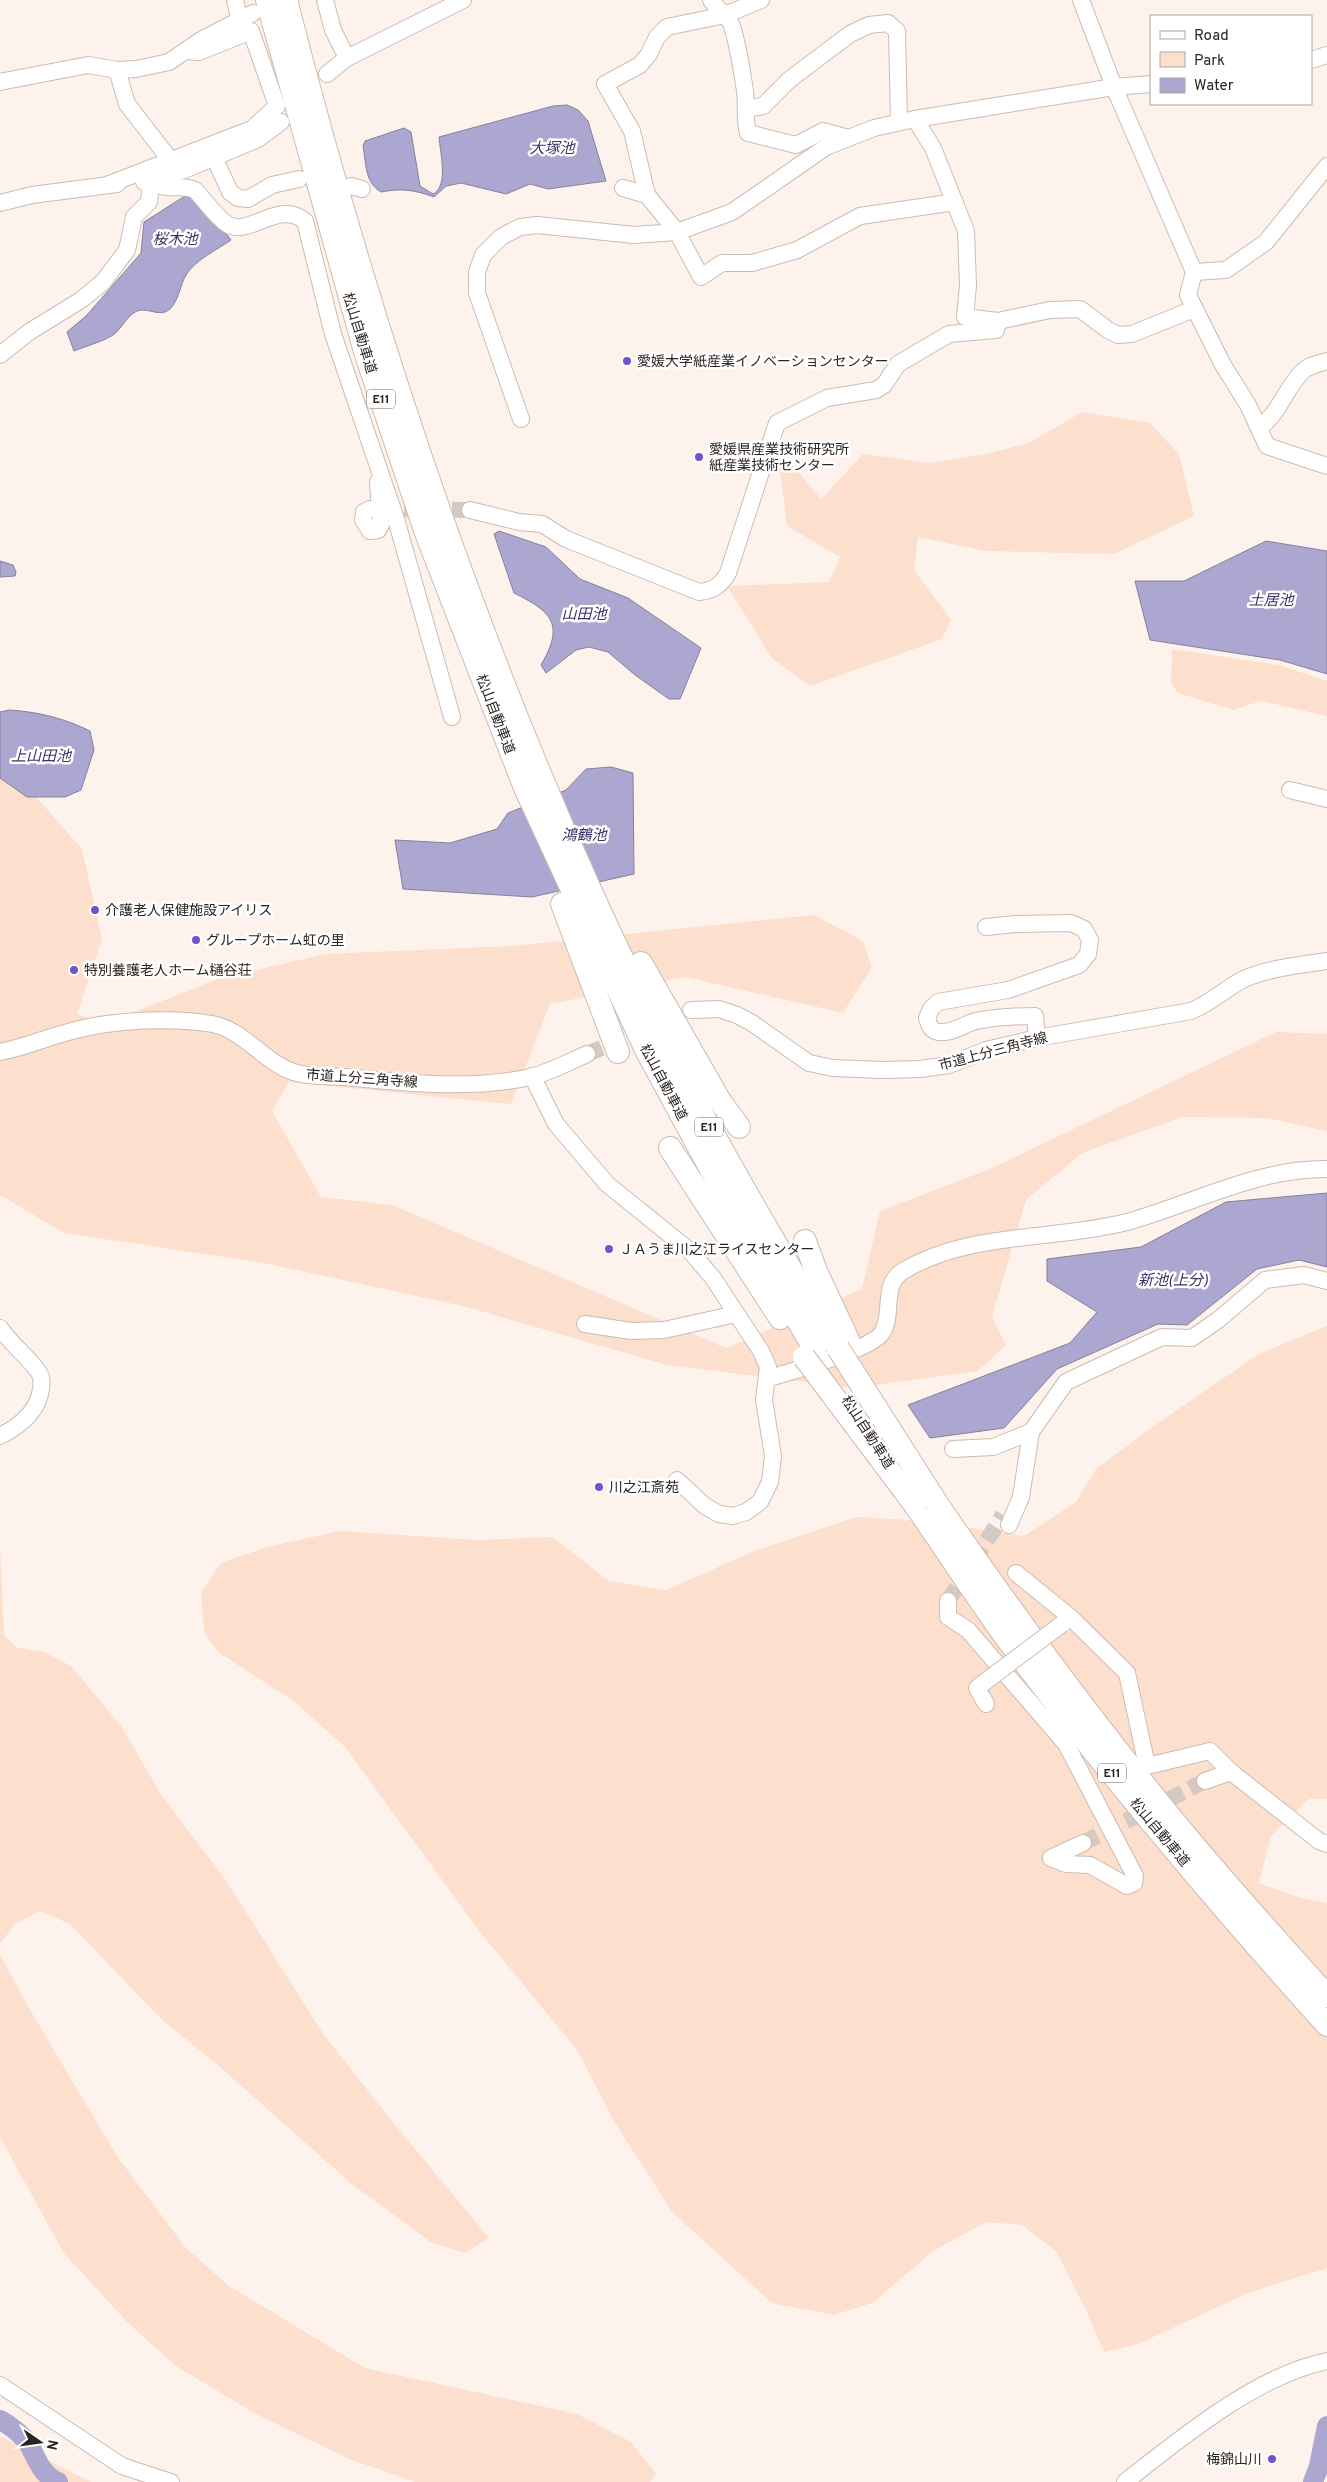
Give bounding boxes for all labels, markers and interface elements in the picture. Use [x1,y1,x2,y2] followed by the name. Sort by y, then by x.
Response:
[1150,15,1312,105] legend
[1194,27,1229,46] text: Road
[1194,52,1225,71] text: Park
[1194,77,1234,96] text: Water
[529,140,576,159] water label: 大塚池
[152,231,199,250] water label: 桜木池
[338,291,379,376] street label: 松山自動車道
[637,354,889,371] place label: 愛媛大学紙産業イノベーションセンター
[621,355,633,367] marker: 愛媛大学紙産業イノベーションセンター
[367,389,395,408] road number: E11
[709,441,849,475] place label: 愛媛県産業技術研究所 紙産業技術センター
[693,451,705,463] marker: 愛媛県産業技術研究所 紙産業技術センター
[1248,592,1295,611] water label: 土居池
[561,606,608,625] water label: 山田池
[472,672,518,757] street label: 松山自動車道
[11,748,73,767] water label: 上山田池
[561,827,608,846] water label: 鴻鶴池
[105,902,272,920] place label: 介護老人保健施設アイリス
[89,904,101,916] marker: 介護老人保健施設アイリス
[206,933,345,950] place label: グループホーム虹の里
[190,934,202,946] marker: グループホーム虹の里
[84,963,252,980] place label: 特別養護老人ホーム樋谷荘
[68,964,80,976] marker: 特別養護老人ホーム樋谷荘
[937,1030,1050,1075] street label: 市道上分三角寺線
[635,1042,690,1124] street label: 松山自動車道
[305,1067,418,1092] street label: 市道上分三角寺線
[695,1118,723,1136] road number: E11
[619,1242,815,1259] place label: ＪＡうま川之江ライスセンター
[603,1243,615,1255] marker: ＪＡうま川之江ライスセンター
[1138,1272,1208,1291] water label: 新池(上分)
[837,1393,897,1473] street label: 松山自動車道
[609,1480,679,1497] place label: 川之江斎苑
[593,1481,605,1493] marker: 川之江斎苑
[1098,1764,1126,1782] road number: E11
[1125,1795,1192,1871] street label: 松山自動車道
[15,2417,65,2467] north arrow
[42,2438,61,2451] text: N
[1206,2451,1262,2469] place label: 梅錦山川
[1266,2453,1278,2465] marker: 梅錦山川

